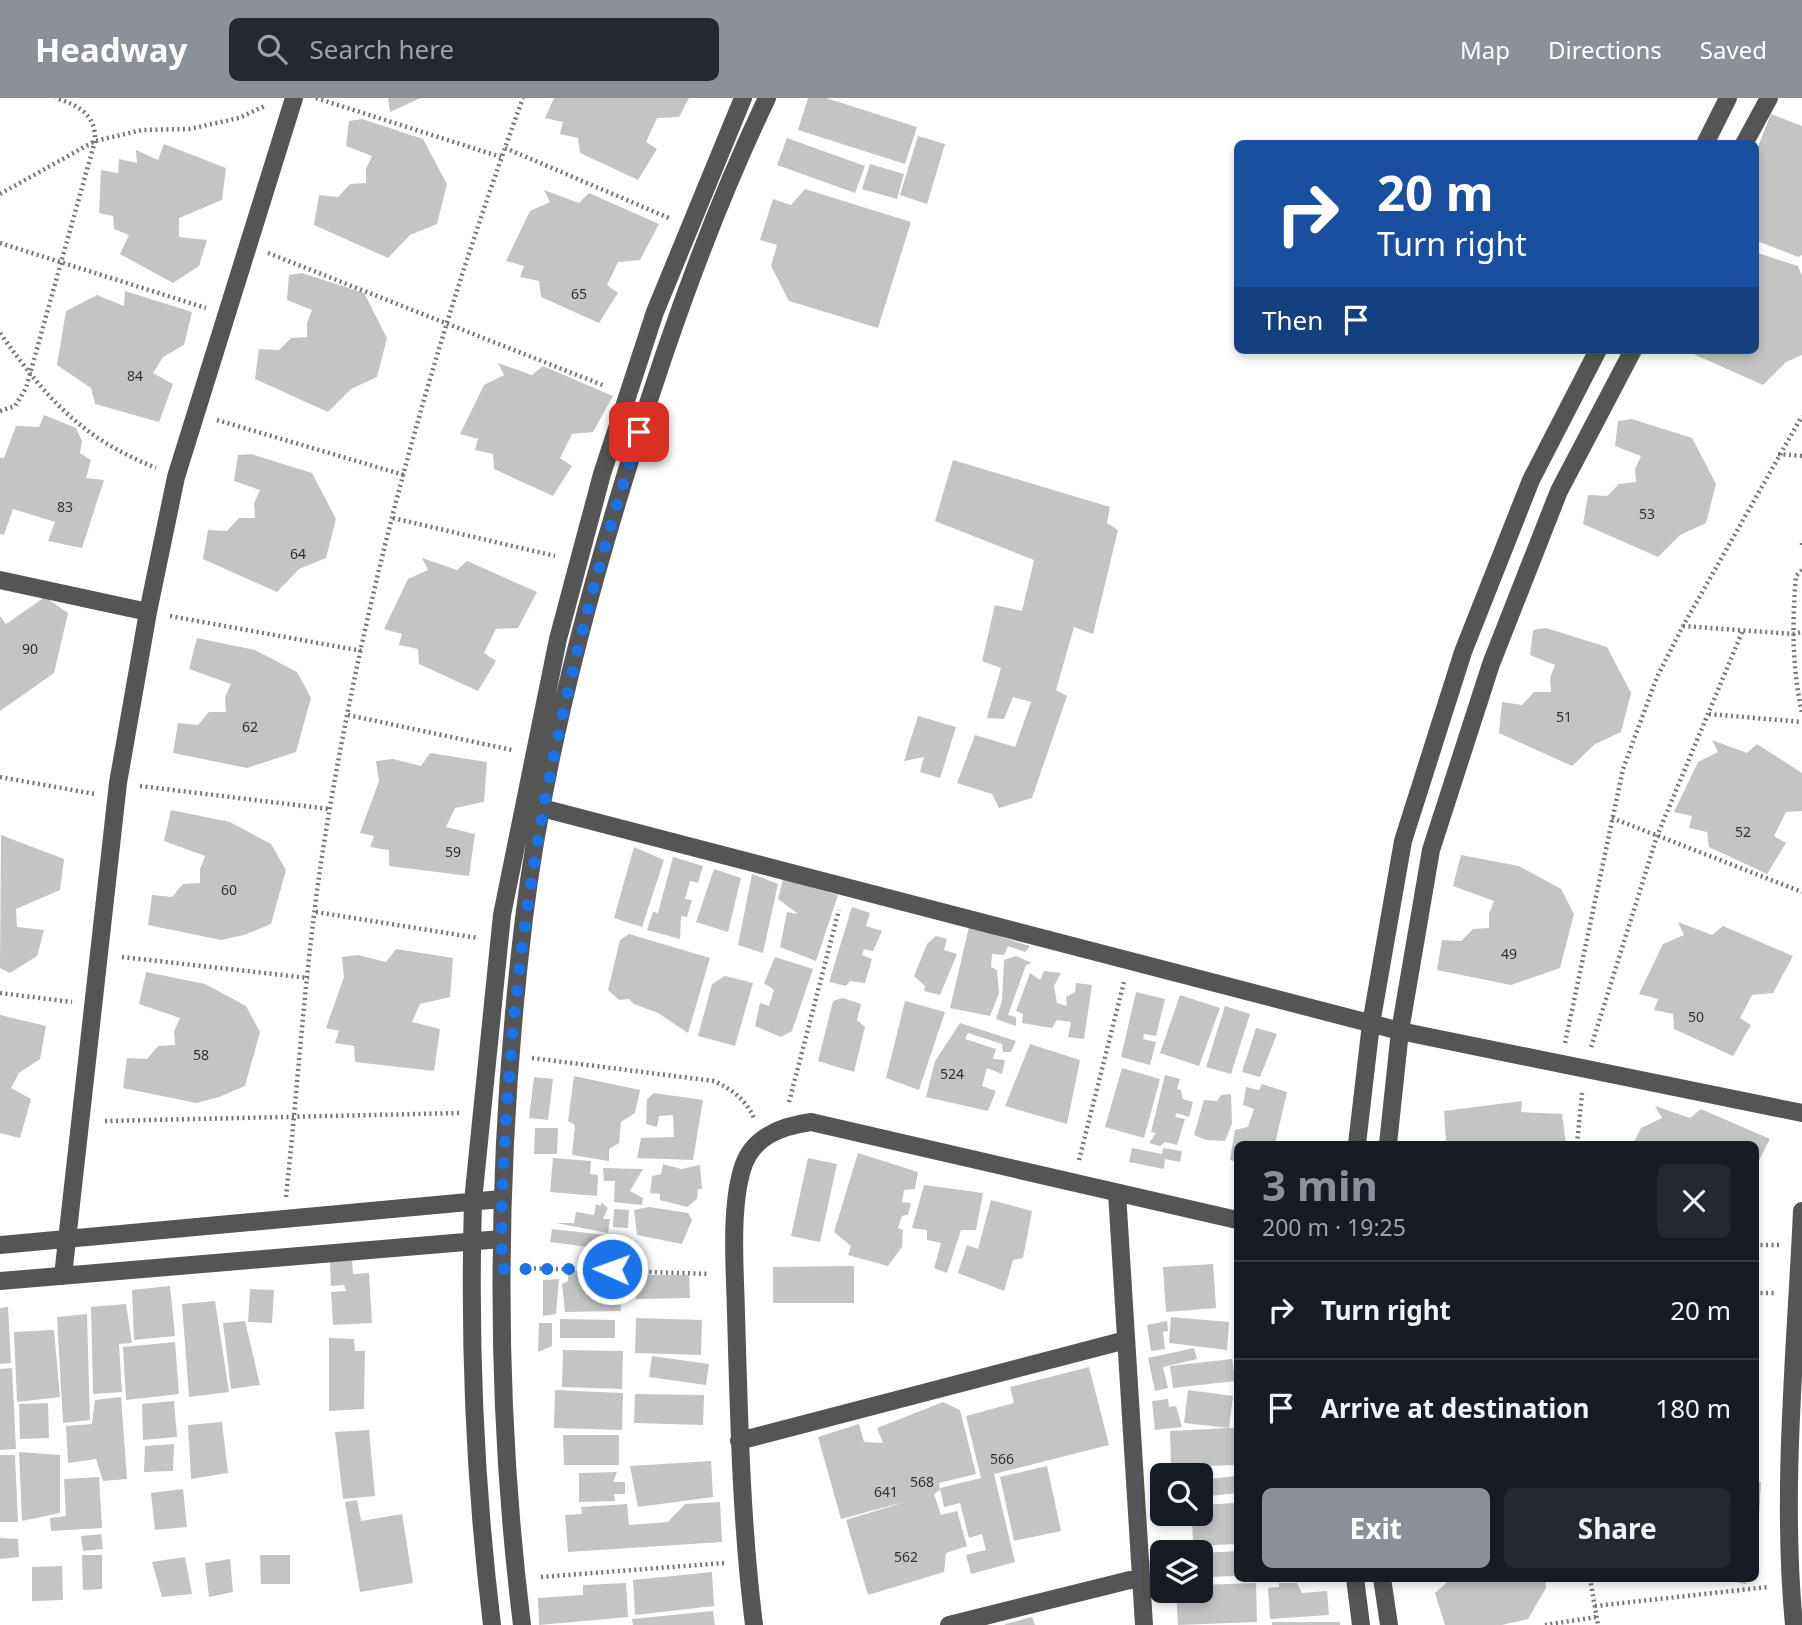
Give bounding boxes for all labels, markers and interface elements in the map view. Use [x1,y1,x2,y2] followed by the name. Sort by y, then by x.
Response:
[229,18,719,81] search box
[35,27,187,72] text: Headway
[253,30,291,68] icon: search
[309,31,454,67] text: Search here
[1460,33,1510,66] text: Map
[1548,33,1662,66] text: Directions
[1700,33,1767,66] text: Saved
[1377,159,1494,225] text: 20 m
[1262,168,1353,259] icon: right
[1377,222,1527,265] text: Turn right
[571,284,587,303] house number: 65
[1337,301,1375,339] icon: arrive
[1262,302,1323,338] text: Then
[127,366,143,385] house number: 84
[609,402,669,462] pin
[620,413,658,451] icon: arrive
[57,497,73,516] house number: 83
[1639,504,1655,523] house number: 53
[290,544,306,563] house number: 64
[22,639,38,658] house number: 90
[1556,707,1572,726] house number: 51
[242,717,258,736] house number: 62
[1735,822,1751,841] house number: 52
[445,842,461,861] house number: 59
[221,880,237,899] house number: 60
[1501,944,1517,963] house number: 49
[1688,1007,1704,1026] house number: 50
[193,1045,209,1064] house number: 58
[940,1064,964,1083] house number: 524
[1262,1156,1378,1213] text: 3 min
[1657,1164,1731,1238] button: close
[1262,1211,1406,1243] text: 200 m · 19:25
[575,1232,649,1306] position arrow
[1262,1291,1300,1329] icon: right
[1321,1292,1451,1328] text: Turn right
[1670,1292,1731,1328] text: 20 m
[1262,1389,1300,1427] icon: arrive
[1321,1390,1590,1426] text: Arrive at destination
[1655,1390,1731,1426] text: 180 m
[990,1449,1014,1468] house number: 566
[1150,1463,1213,1603] map controls
[1150,1463,1213,1526] button: search
[910,1472,934,1491] house number: 568
[874,1482,898,1501] house number: 641
[1262,1488,1490,1568] button: Exit
[1504,1488,1731,1568] button: Share
[1150,1540,1213,1603] button: layers
[894,1547,918,1566] house number: 562

